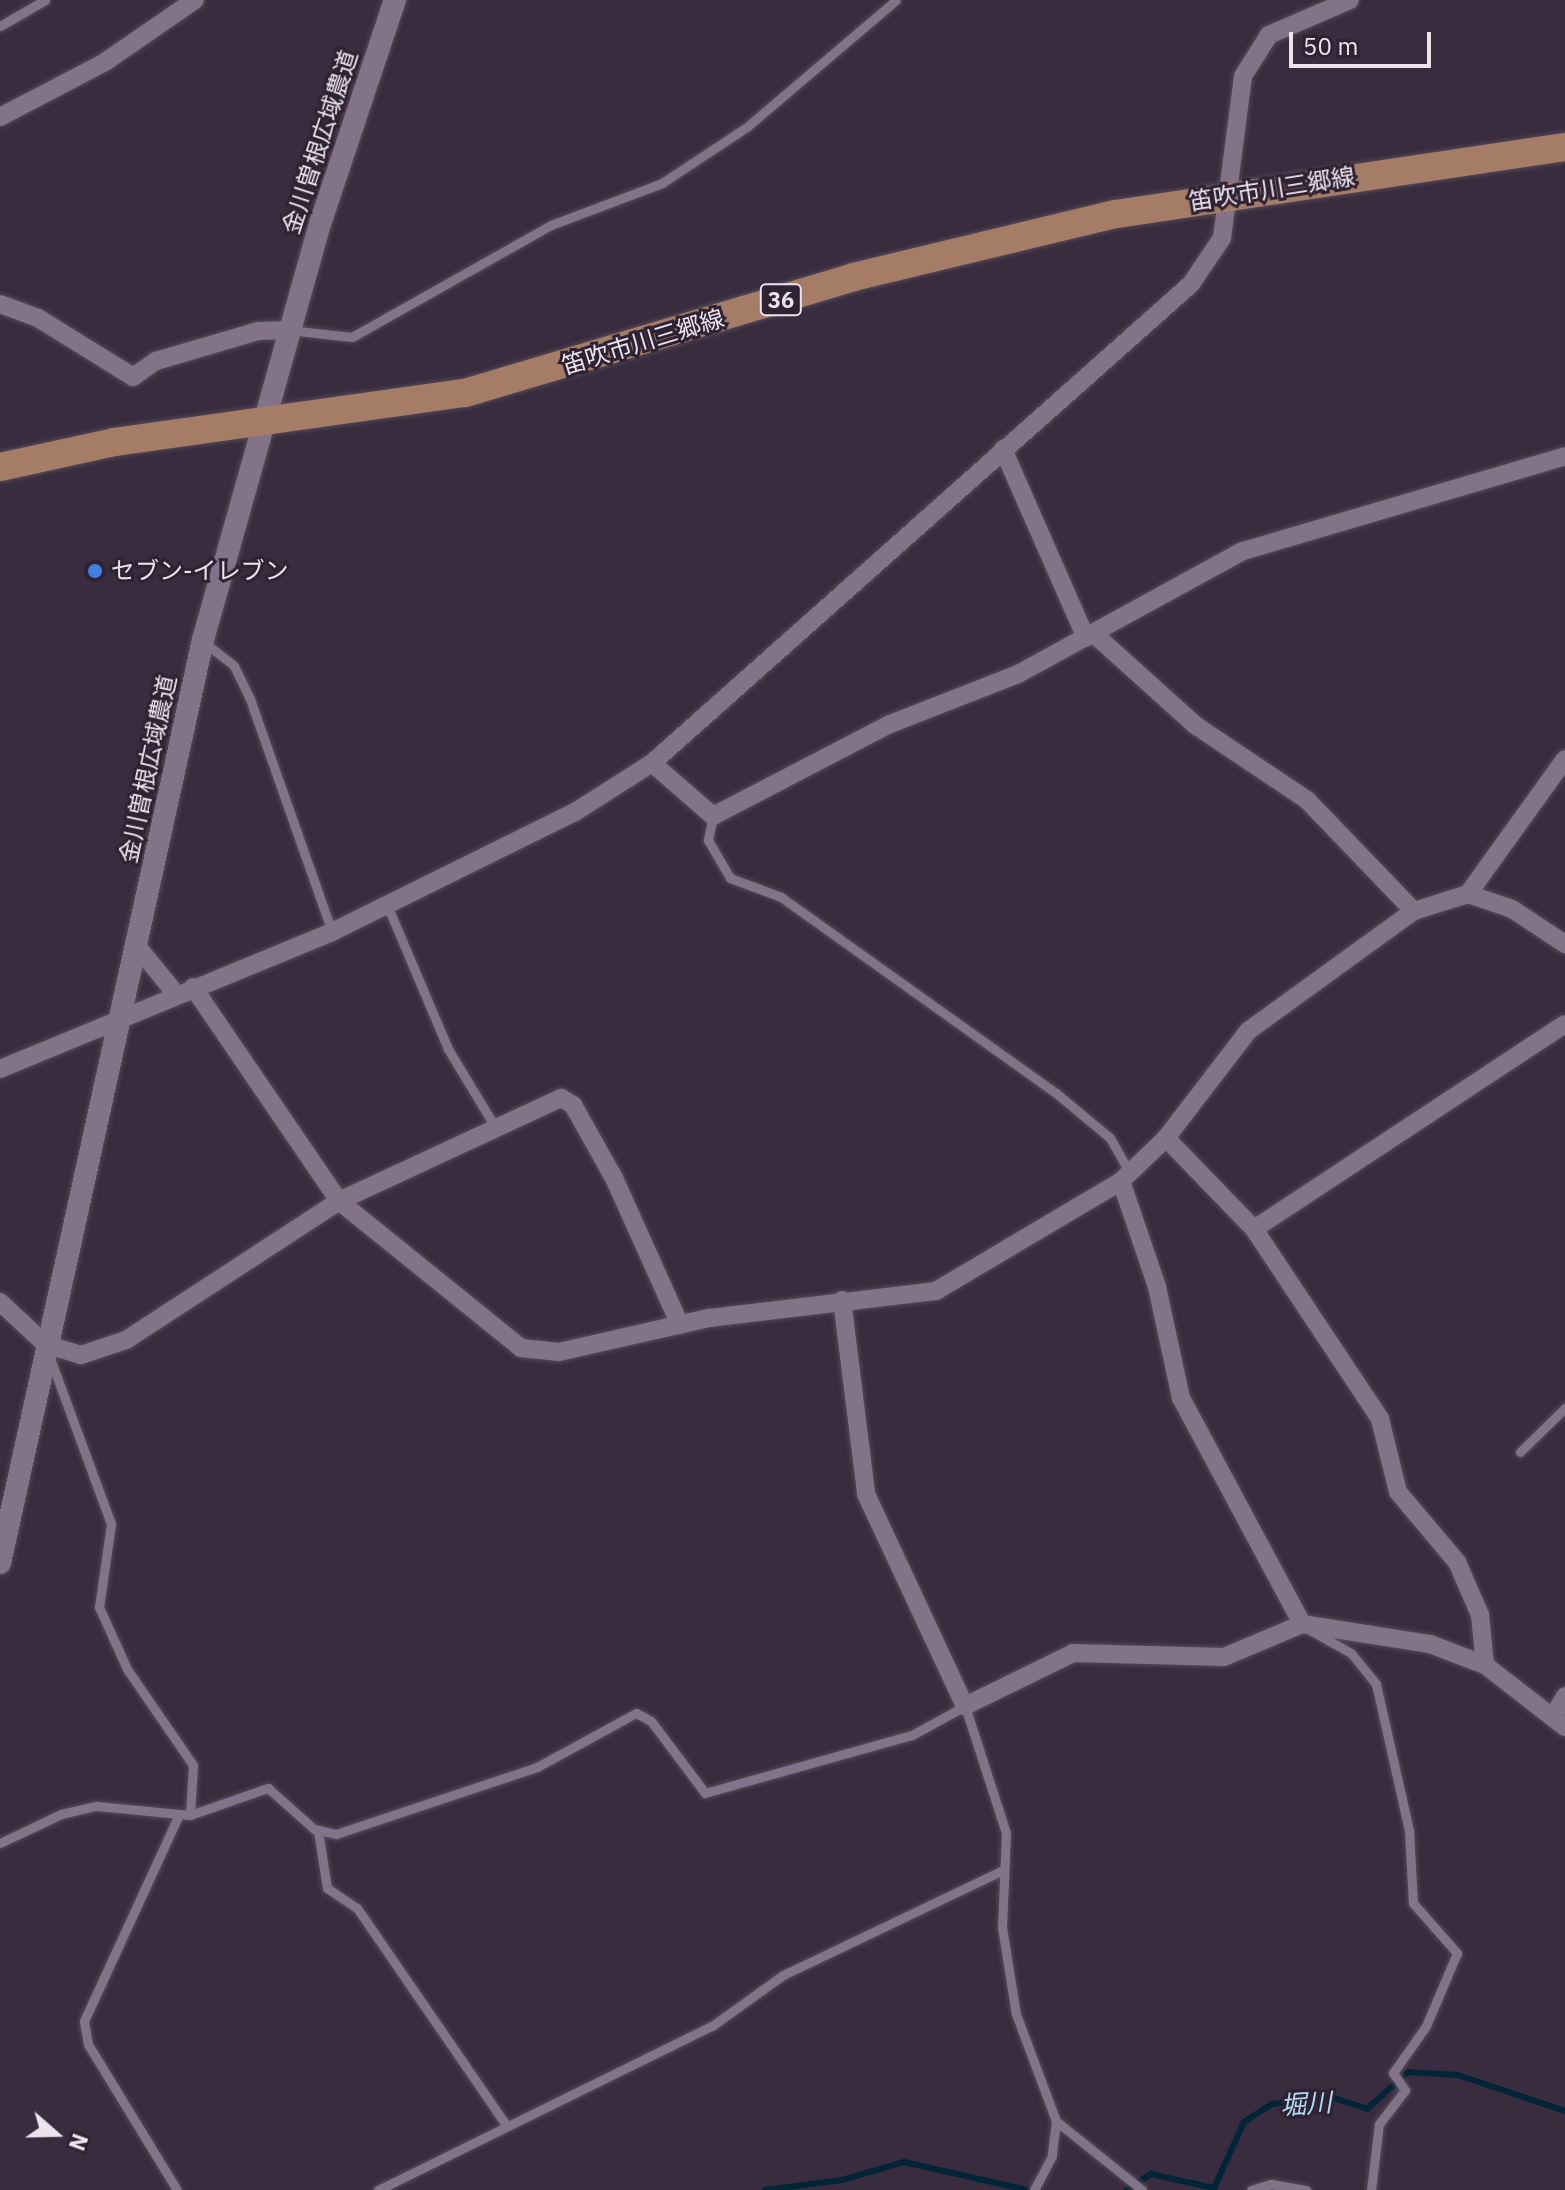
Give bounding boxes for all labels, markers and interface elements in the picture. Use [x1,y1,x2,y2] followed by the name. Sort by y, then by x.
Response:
[1293,16,1435,66] scale bar
[1303,30,1358,62] text: 50 m
[277,46,363,238] street label: 金川曽根広域農道
[1187,162,1357,216] street label: 笛吹市川三郷線
[759,282,803,318] road number: 36
[558,304,728,380] street label: 笛吹市川三郷線
[111,557,289,585] place label: セブン-イレブン
[86,562,104,580] marker: セブン-イレブン
[114,672,182,866] street label: 金川曽根広域農道
[1279,2087,1333,2121] water label: 堀川
[16,2094,96,2174] north arrow
[63,2130,95,2155] text: N

